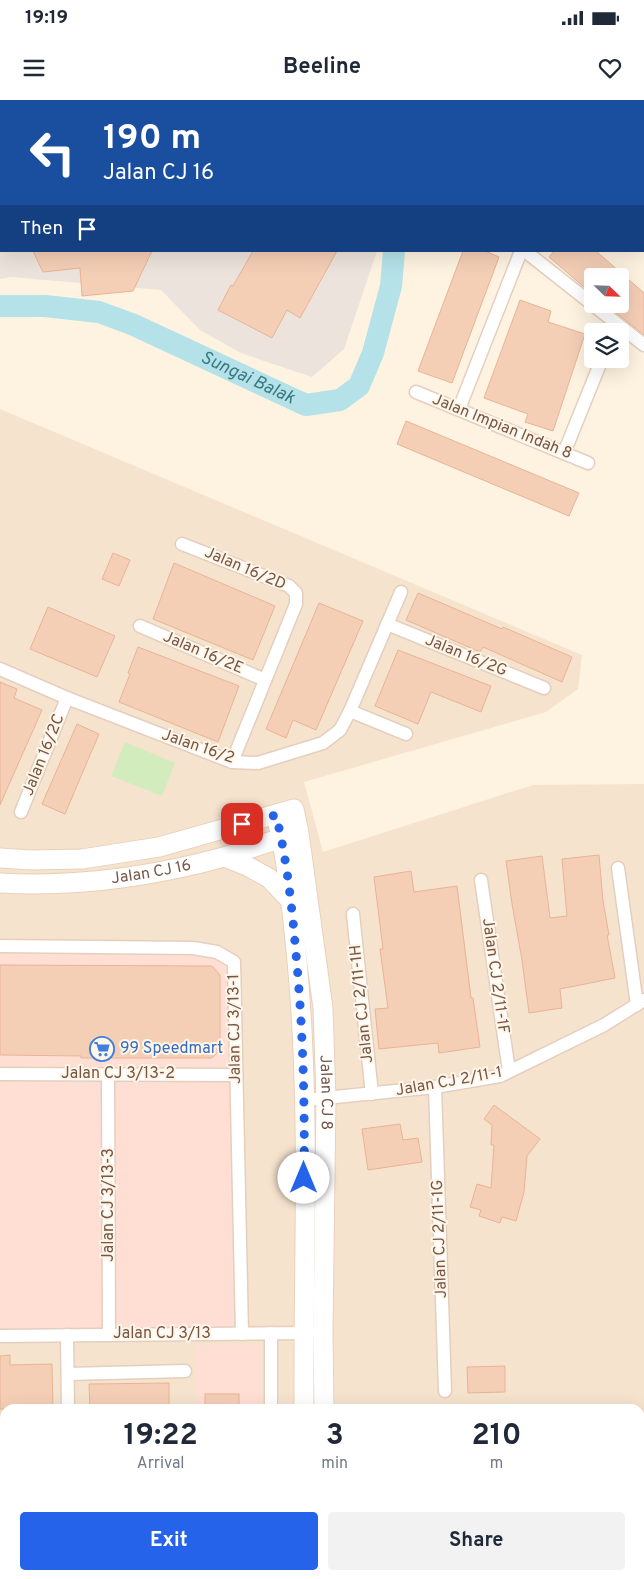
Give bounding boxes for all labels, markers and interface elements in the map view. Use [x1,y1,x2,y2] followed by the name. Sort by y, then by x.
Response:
[25,6,68,30] text: 19:19
[20,54,48,82] icon: menu
[283,54,361,81] text: Beeline
[596,54,624,82] icon: heart
[103,117,201,161] text: 190 m
[20,120,85,185] icon: left
[103,160,214,187] text: Jalan CJ 16
[73,215,101,243] icon: arrive
[20,217,63,241] text: Then
[584,268,629,312] north arrow
[584,268,629,368] map controls
[584,323,629,368] button: layers
[197,346,299,410] water label: Sungai Balak
[429,390,575,464] street label: Jalan Impian Indah 8
[201,543,289,595] street label: Jalan 16/2D
[160,627,246,679] street label: Jalan 16/2E
[422,630,510,682] street label: Jalan 16/2G
[19,711,69,799] street label: Jalan 16/2C
[159,725,237,769] street label: Jalan 16/2
[221,803,263,845] pin
[228,810,256,838] icon: arrive
[110,856,193,889] street label: Jalan CJ 16
[477,917,513,1035] street label: Jalan CJ 2/11-1F
[346,944,378,1064] street label: Jalan CJ 2/11-1H
[224,974,246,1084] street label: Jalan CJ 3/13-1
[89,1036,115,1062] supermarket icon: 99 Speedmart
[120,1039,223,1059] place label: 99 Speedmart
[315,1055,336,1130] street label: Jalan CJ 8
[394,1063,504,1101] street label: Jalan CJ 2/11-1
[61,1064,175,1084] street label: Jalan CJ 3/13-2
[99,1148,119,1262] street label: Jalan CJ 3/13-3
[277,1151,329,1203] position arrow
[428,1179,452,1299] street label: Jalan CJ 2/11-1G
[113,1324,211,1344] street label: Jalan CJ 3/13
[123,1418,198,1455] text: 19:22
[326,1418,344,1455] text: 3
[471,1418,522,1455] text: 210
[137,1454,185,1474] text: Arrival
[321,1454,348,1474] text: min
[490,1454,503,1474] text: m
[20,1512,318,1570] button: Exit
[328,1512,625,1570] button: Share

